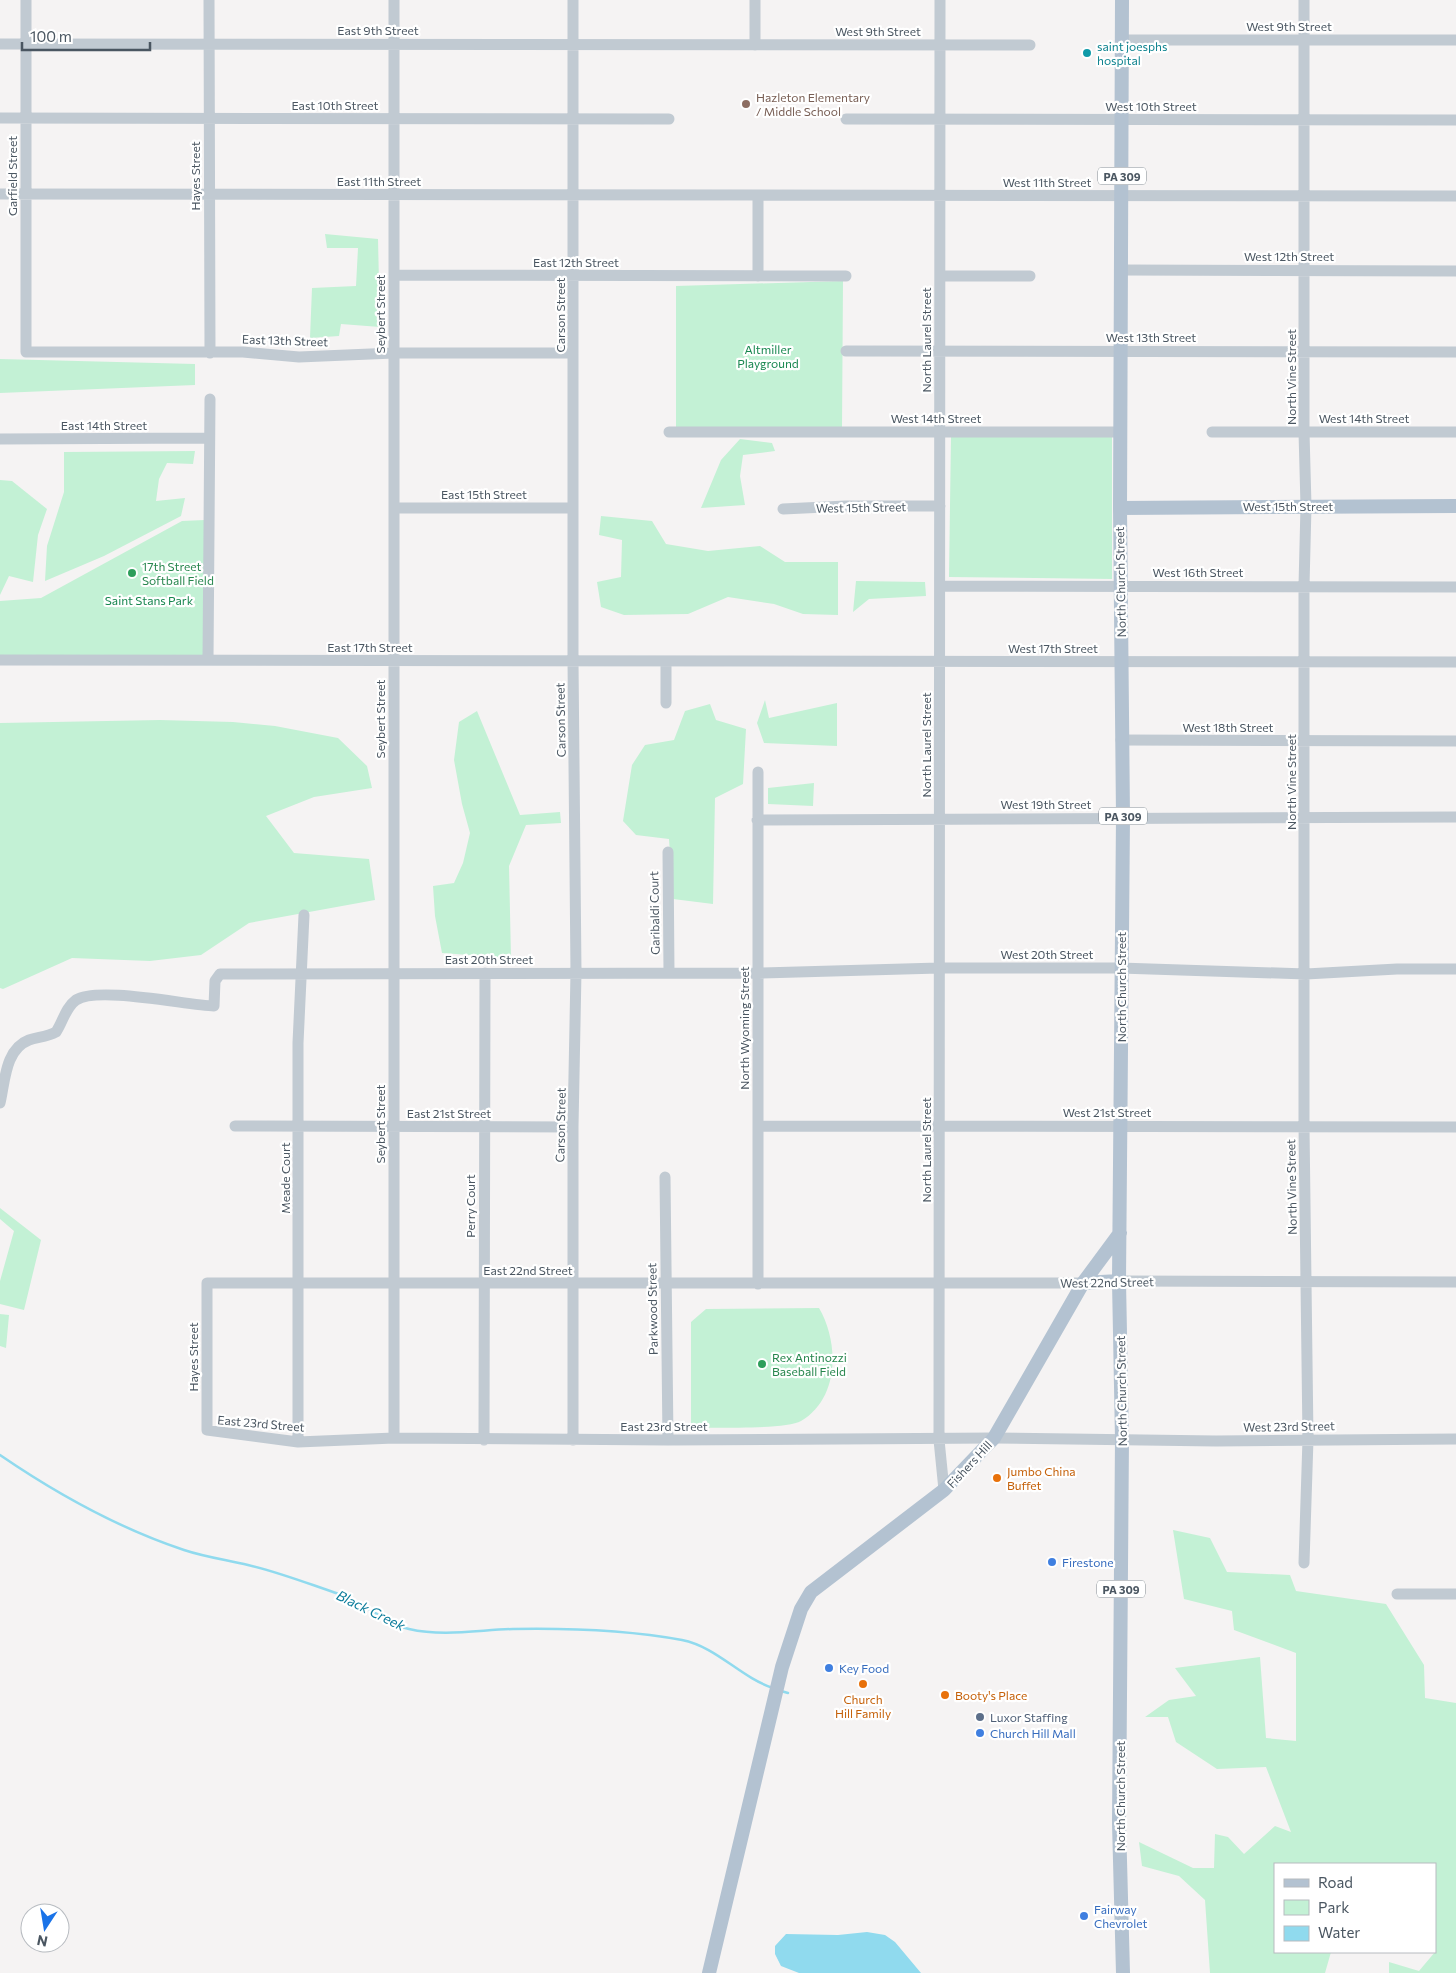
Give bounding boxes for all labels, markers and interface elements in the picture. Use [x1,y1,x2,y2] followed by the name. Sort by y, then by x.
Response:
[1246,19,1332,33] street label: West 9th Street
[22,20,150,52] scale bar
[337,23,419,37] street label: East 9th Street
[835,24,921,38] street label: West 9th Street
[30,27,72,45] text: 100 m
[1097,39,1167,67] place label: saint joesphs hospital
[1081,47,1093,59] marker: saint joesphs hospital
[756,90,870,118] place label: Hazleton Elementary / Middle School
[291,98,379,112] street label: East 10th Street
[740,98,752,110] marker: Hazleton Elementary / Middle School
[1105,99,1197,113] street label: West 10th Street
[5,136,19,216] street label: Garfield Street
[188,141,202,211] street label: Hayes Street
[1098,168,1146,185] road number: PA 309
[337,174,421,188] street label: East 11th Street
[1003,175,1091,189] street label: West 11th Street
[1244,249,1334,263] street label: West 12th Street
[533,255,619,269] street label: East 12th Street
[373,275,387,353] street label: Seybert Street
[553,278,567,352] street label: Carson Street
[919,287,933,393] street label: North Laurel Street
[1284,329,1298,425] street label: North Vine Street
[1106,330,1196,344] street label: West 13th Street
[242,332,328,348] street label: East 13th Street
[737,342,799,370] park label: Altmiller Playground
[891,411,981,425] street label: West 14th Street
[1319,411,1409,425] street label: West 14th Street
[61,418,147,432] street label: East 14th Street
[441,487,527,501] street label: East 15th Street
[816,499,906,515] street label: West 15th Street
[1243,499,1333,513] street label: West 15th Street
[1112,527,1128,637] street label: North Church Street
[142,559,214,587] place label: 17th Street Softball Field
[1153,565,1243,579] street label: West 16th Street
[126,567,138,579] marker: 17th Street Softball Field
[105,593,194,607] park label: Saint Stans Park
[327,640,413,654] street label: East 17th Street
[1008,641,1098,655] street label: West 17th Street
[373,680,387,758] street label: Seybert Street
[552,682,568,758] street label: Carson Street
[919,692,933,798] street label: North Laurel Street
[1183,720,1273,734] street label: West 18th Street
[1284,734,1298,830] street label: North Vine Street
[1001,797,1091,811] street label: West 19th Street
[1099,808,1147,824] road number: PA 309
[646,871,662,955] street label: Garibaldi Court
[1114,932,1128,1042] street label: North Church Street
[1001,947,1093,961] street label: West 20th Street
[445,952,533,966] street label: East 20th Street
[737,966,751,1090] street label: North Wyoming Street
[373,1085,387,1163] street label: Seybert Street
[552,1087,568,1163] street label: Carson Street
[919,1097,933,1203] street label: North Laurel Street
[1063,1105,1151,1119] street label: West 21st Street
[407,1106,491,1120] street label: East 21st Street
[1283,1139,1299,1235] street label: North Vine Street
[278,1142,292,1214] street label: Meade Court
[463,1174,477,1238] street label: Perry Court
[483,1263,573,1277] street label: East 22nd Street
[644,1263,660,1355] street label: Parkwood Street
[1060,1274,1154,1290] street label: West 22nd Street
[186,1322,200,1392] street label: Hayes Street
[1113,1336,1129,1446] street label: North Church Street
[772,1350,847,1378] place label: Rex Antinozzi Baseball Field
[756,1358,768,1370] marker: Rex Antinozzi Baseball Field
[217,1412,305,1434] street label: East 23rd Street
[1243,1418,1335,1434] street label: West 23rd Street
[620,1419,708,1433] street label: East 23rd Street
[944,1438,994,1490] street label: Fishers Hill
[1007,1464,1076,1492] place label: Jumbo China Buffet
[991,1472,1003,1484] marker: Jumbo China Buffet
[1062,1555,1114,1569] place label: Firestone
[1046,1556,1058,1568] marker: Firestone
[1097,1580,1145,1598] road number: PA 309
[334,1586,409,1634] water label: Black Creek
[839,1661,889,1675] place label: Key Food
[823,1662,835,1674] marker: Key Food
[857,1678,869,1690] marker: Church Hill Family
[955,1688,1027,1702] place label: Booty's Place
[939,1689,951,1701] marker: Booty's Place
[835,1692,891,1720] place label: Church Hill Family
[990,1710,1068,1724] place label: Luxor Staffing
[974,1711,986,1723] marker: Luxor Staffing
[990,1726,1076,1740] place label: Church Hill Mall
[974,1727,986,1739] marker: Church Hill Mall
[1113,1741,1127,1851] street label: North Church Street
[1274,1863,1436,1953] legend
[1318,1873,1353,1891] text: Road
[1318,1898,1349,1916] text: Park
[1094,1902,1147,1930] place label: Fairway Chevrolet
[20,1903,70,1953] north arrow
[1078,1910,1090,1922] marker: Fairway Chevrolet
[1318,1923,1360,1941] text: Water
[35,1932,49,1951] text: N

